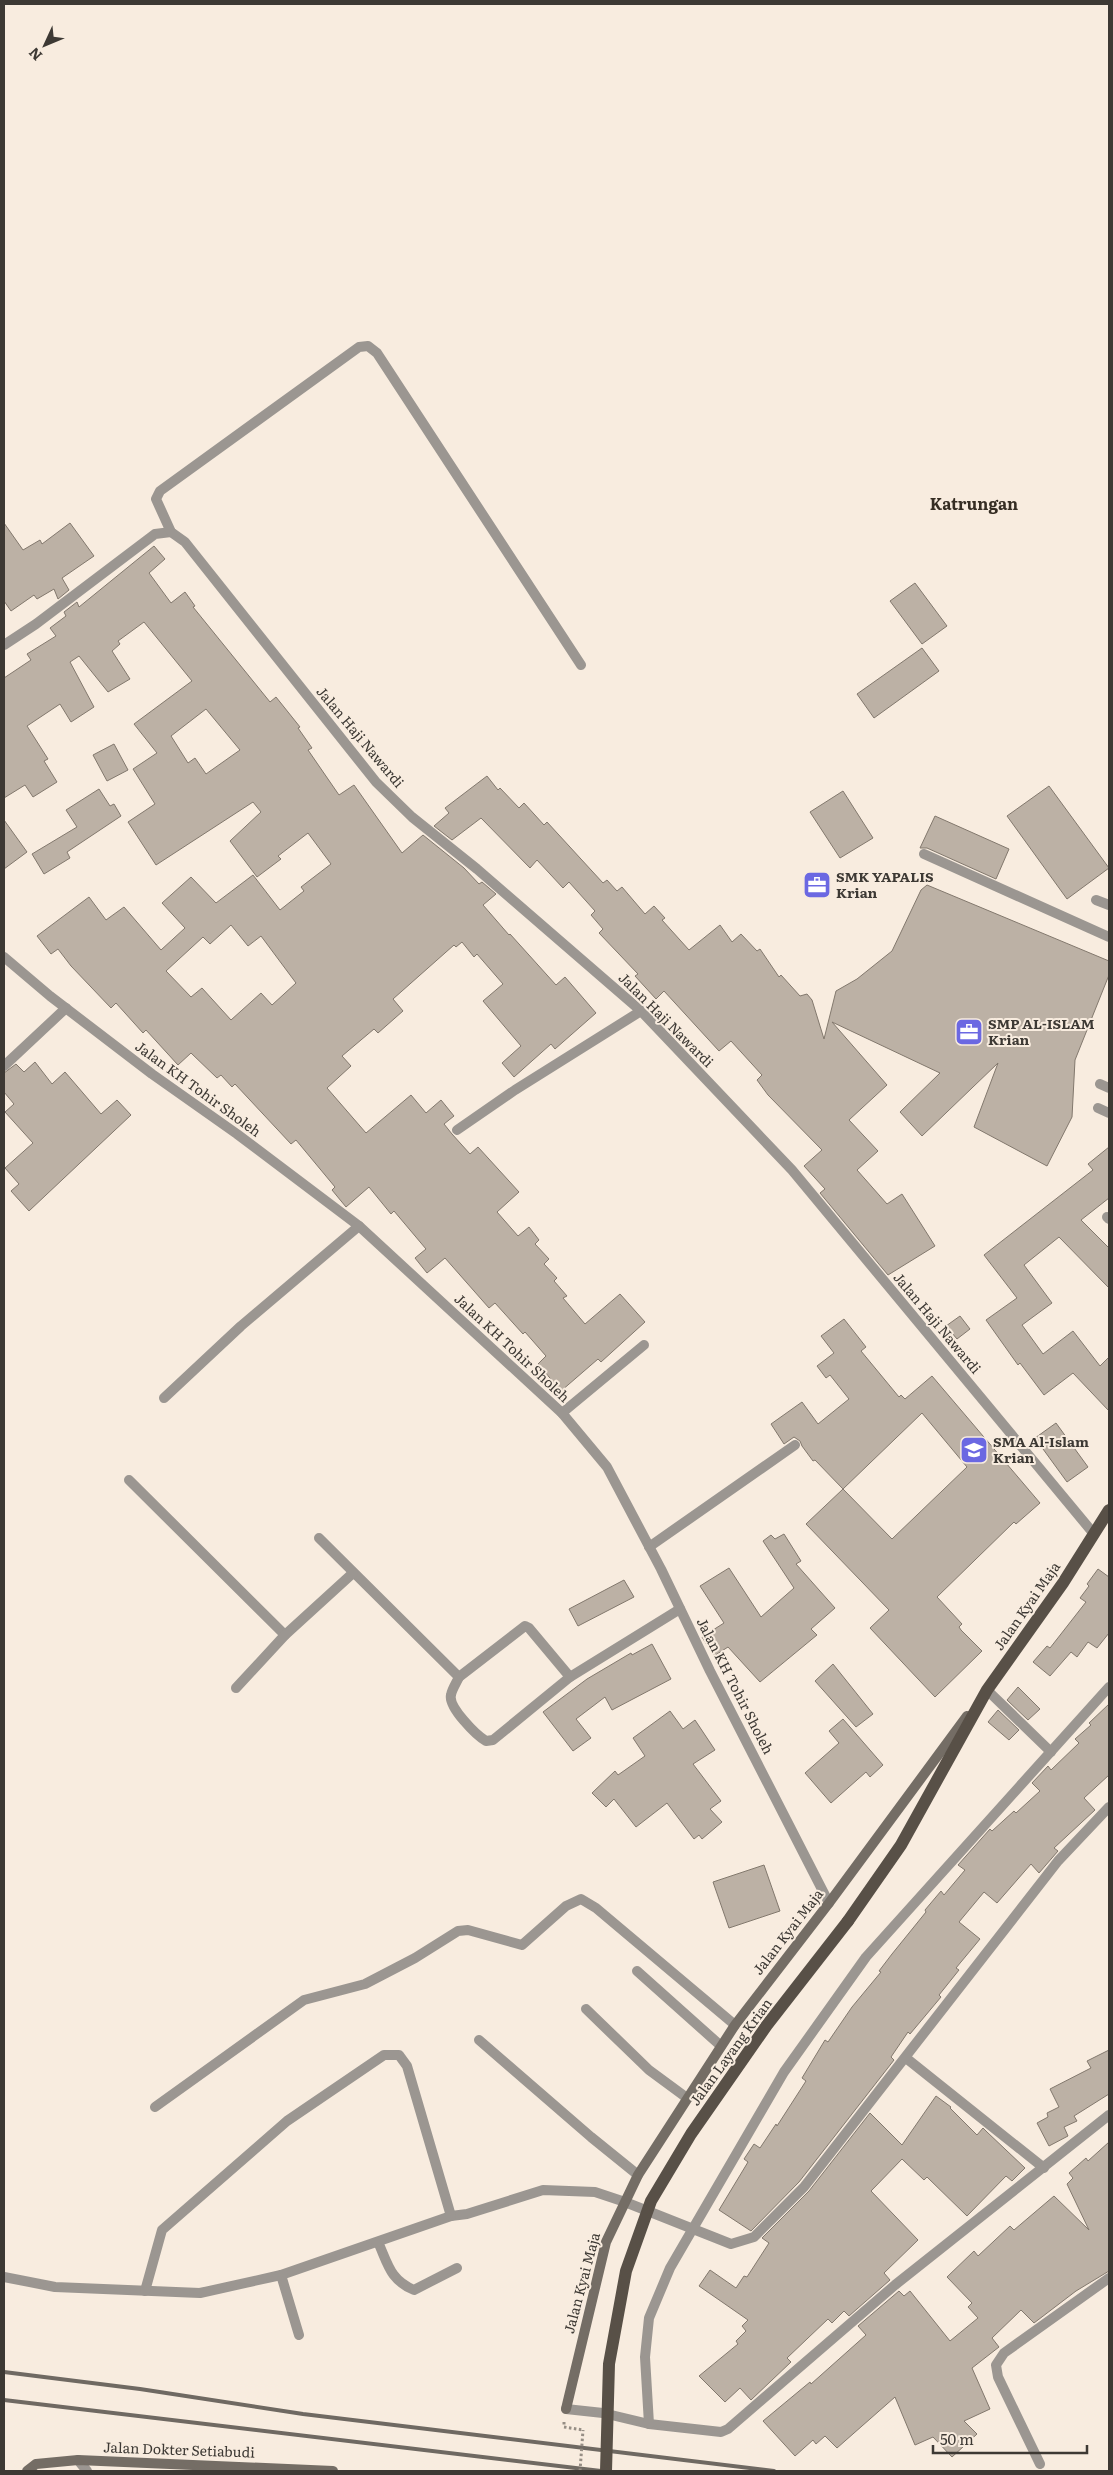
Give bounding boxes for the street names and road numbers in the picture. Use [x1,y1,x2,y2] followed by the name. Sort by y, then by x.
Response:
[312,681,409,792] street label: Jalan Haji Nawardi
[615,967,719,1071] street label: Jalan Haji Nawardi
[132,1036,266,1141] street label: Jalan KH Tohir Sholeh
[889,1267,986,1378] street label: Jalan Haji Nawardi
[451,1288,575,1406] street label: Jalan KH Tohir Sholeh
[988,1557,1064,1654] street label: Jalan Kyai Maja
[693,1614,779,1757] street label: Jalan KH Tohir Sholeh
[747,1884,827,1978] street label: Jalan Kyai Maja
[684,1994,776,2109] street label: Jalan Layang Krian
[558,2230,604,2335] street label: Jalan Kyai Maja
[103,2436,255,2462] street label: Jalan Dokter Setiabudi

